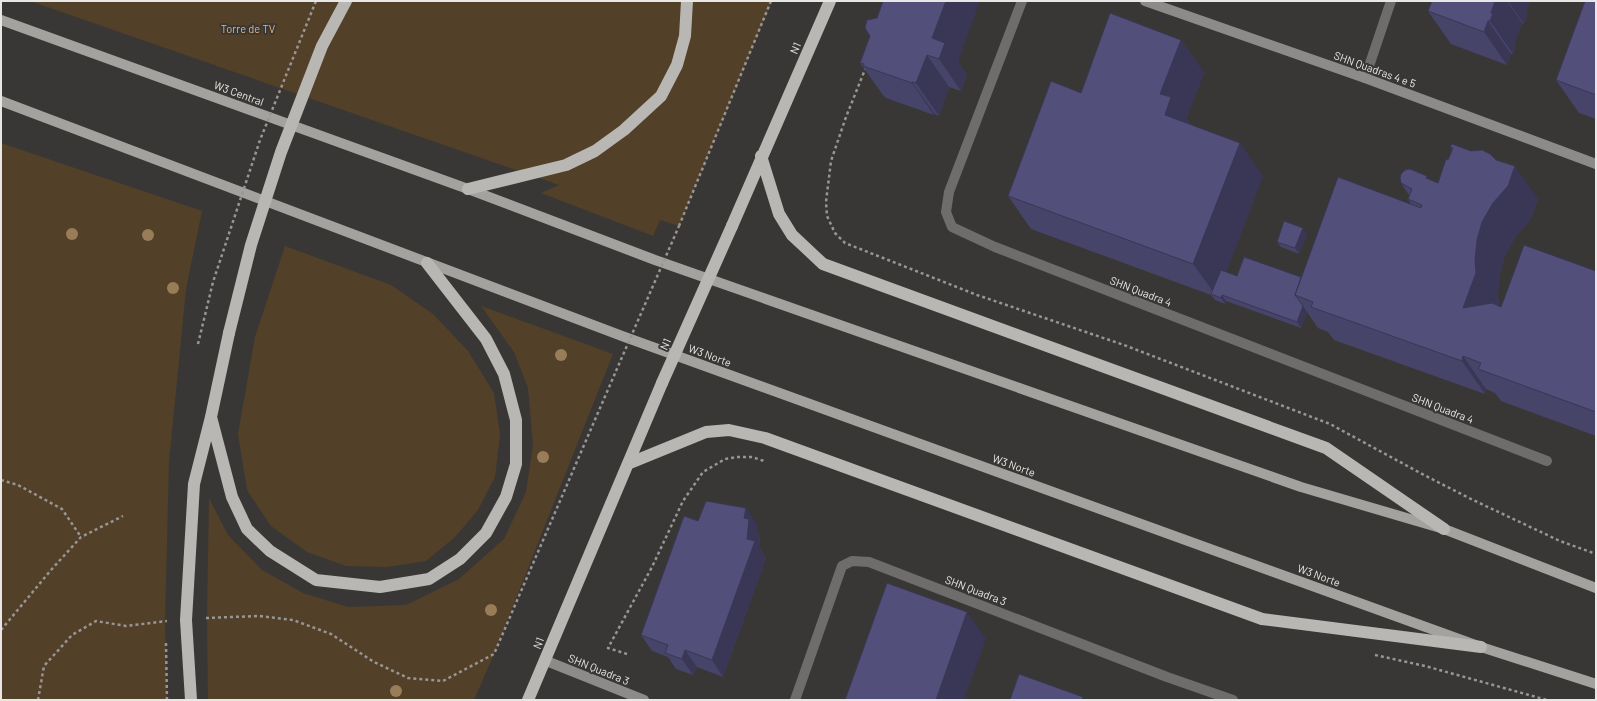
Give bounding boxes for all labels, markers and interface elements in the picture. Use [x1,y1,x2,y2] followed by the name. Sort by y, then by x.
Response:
[221,22,276,35] park label: Torre de TV
[787,40,803,56] street label: N1
[1332,48,1418,90] street label: SHN Quadras 4 e 5
[212,78,266,108] street label: W3 Central
[1108,273,1174,309] street label: SHN Quadra 4
[657,336,673,352] street label: N1
[687,341,733,369] street label: W3 Norte
[1410,390,1476,426] street label: SHN Quadra 4
[991,451,1037,479] street label: W3 Norte
[1296,561,1342,589] street label: W3 Norte
[944,572,1008,608] street label: SHN Quadra 3
[530,635,546,651] street label: N1
[567,651,631,687] street label: SHN Quadra 3

